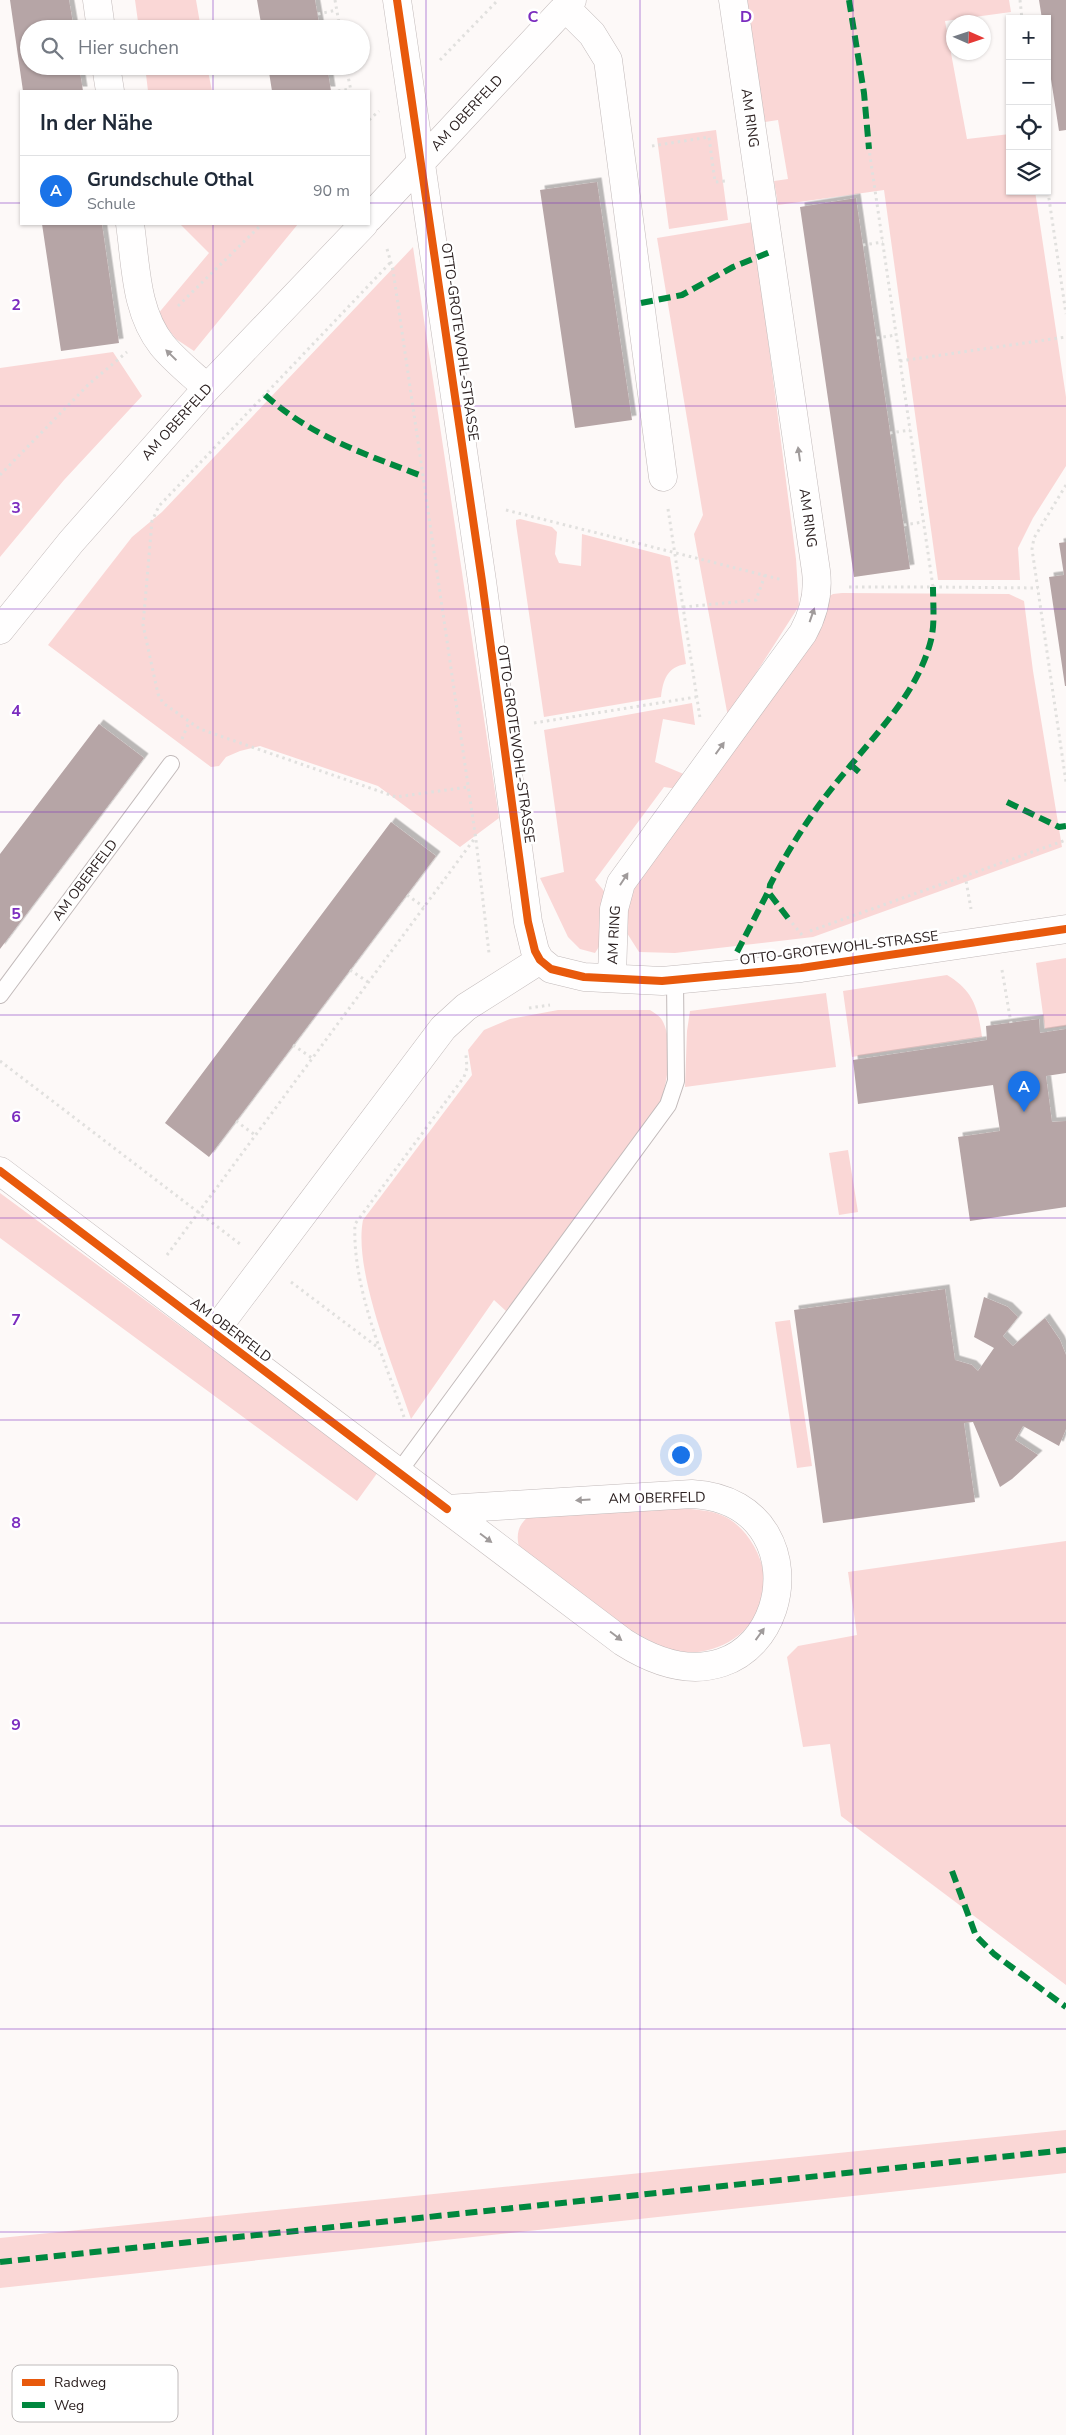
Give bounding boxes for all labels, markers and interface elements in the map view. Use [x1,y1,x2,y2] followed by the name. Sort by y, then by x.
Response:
[528,6,539,28] text: C
[740,6,752,28] text: D
[946,15,991,60] north arrow
[1006,15,1051,195] map controls
[1006,15,1051,60] button: +
[20,20,370,75] search box
[38,34,66,62] icon: search
[78,35,179,61] text: Hier suchen
[1006,60,1051,105] button: −
[427,71,507,155] street label: AM OBERFELD
[736,87,764,149] street label: AM RING
[1006,105,1051,150] button: locate
[40,109,153,137] text: In der Nähe
[1006,150,1051,195] button: layers
[87,167,253,193] text: Grundschule Othal
[50,180,62,202] text: A
[313,180,350,202] text: 90 m
[87,193,135,215] text: Schule
[437,242,483,442] street label: OTTO-GROTEWOHL-STRASSE
[11,294,21,316] text: 2
[166,349,178,361] one-way arrow
[137,379,217,465] street label: AM OBERFELD
[795,446,803,462] one-way arrow
[794,487,822,549] street label: AM RING
[11,497,21,519] text: 3
[809,607,816,622] one-way arrow
[493,644,539,844] street label: OTTO-GROTEWOHL-STRASSE
[11,700,21,722] text: 4
[715,741,725,755] one-way arrow
[48,835,122,925] street label: AM OBERFELD
[620,873,629,886] one-way arrow
[11,903,21,925] text: 5
[603,905,625,965] street label: AM RING
[739,926,939,970] street label: OTTO-GROTEWOHL-STRASSE
[1008,1071,1040,1112] pin: A
[11,1106,21,1128] text: 6
[186,1293,276,1367] street label: AM OBERFELD
[11,1309,21,1331] text: 7
[668,1442,694,1468] your location
[608,1488,706,1508] street label: AM OBERFELD
[574,1497,590,1505] one-way arrow
[11,1512,21,1534] text: 8
[479,1533,492,1544] one-way arrow
[755,1627,765,1641] one-way arrow
[609,1631,623,1641] one-way arrow
[11,1714,21,1736] text: 9
[12,2365,178,2422] legend
[54,2373,106,2392] text: Radweg
[54,2396,84,2415] text: Weg

